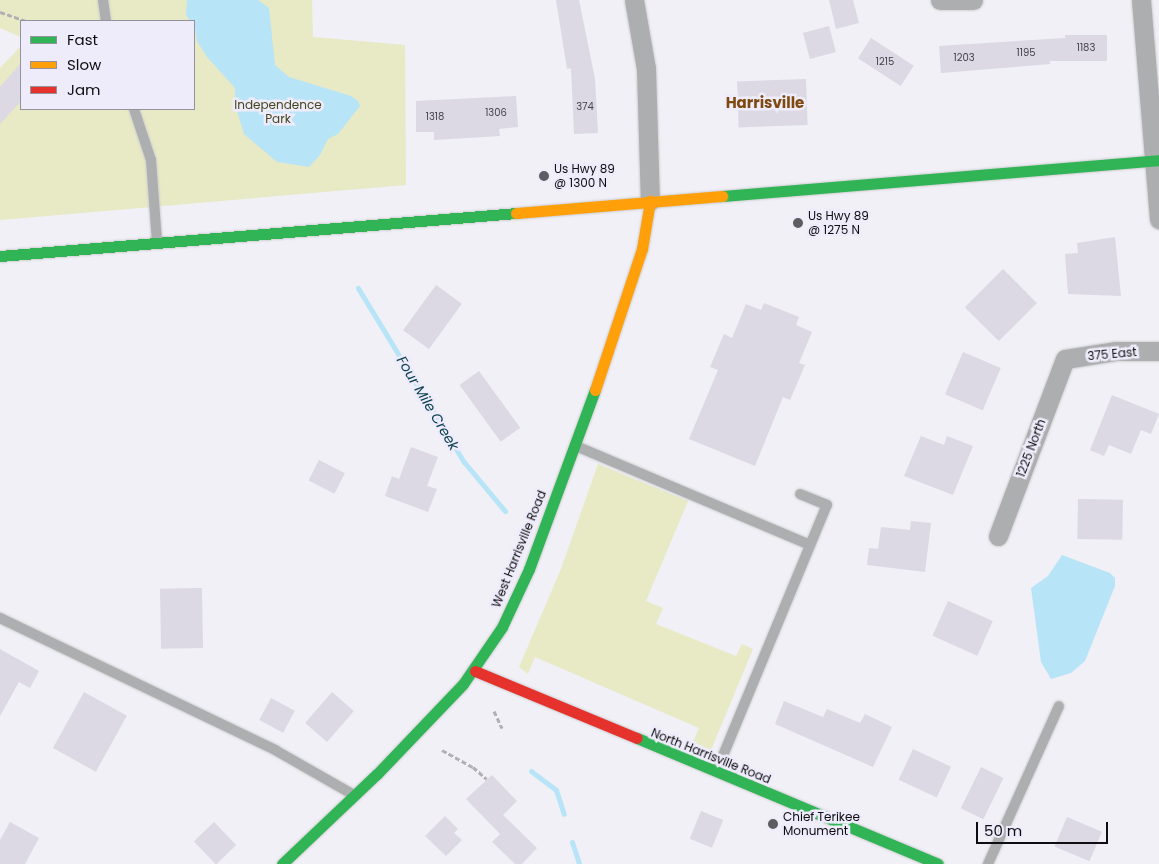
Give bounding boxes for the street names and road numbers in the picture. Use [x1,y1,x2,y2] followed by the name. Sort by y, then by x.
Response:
[1087,345,1137,363] street label: 375 East
[1013,417,1049,479] street label: 1225 North
[489,488,549,610] street label: West Harrisville Road
[649,725,773,787] street label: North Harrisville Road

